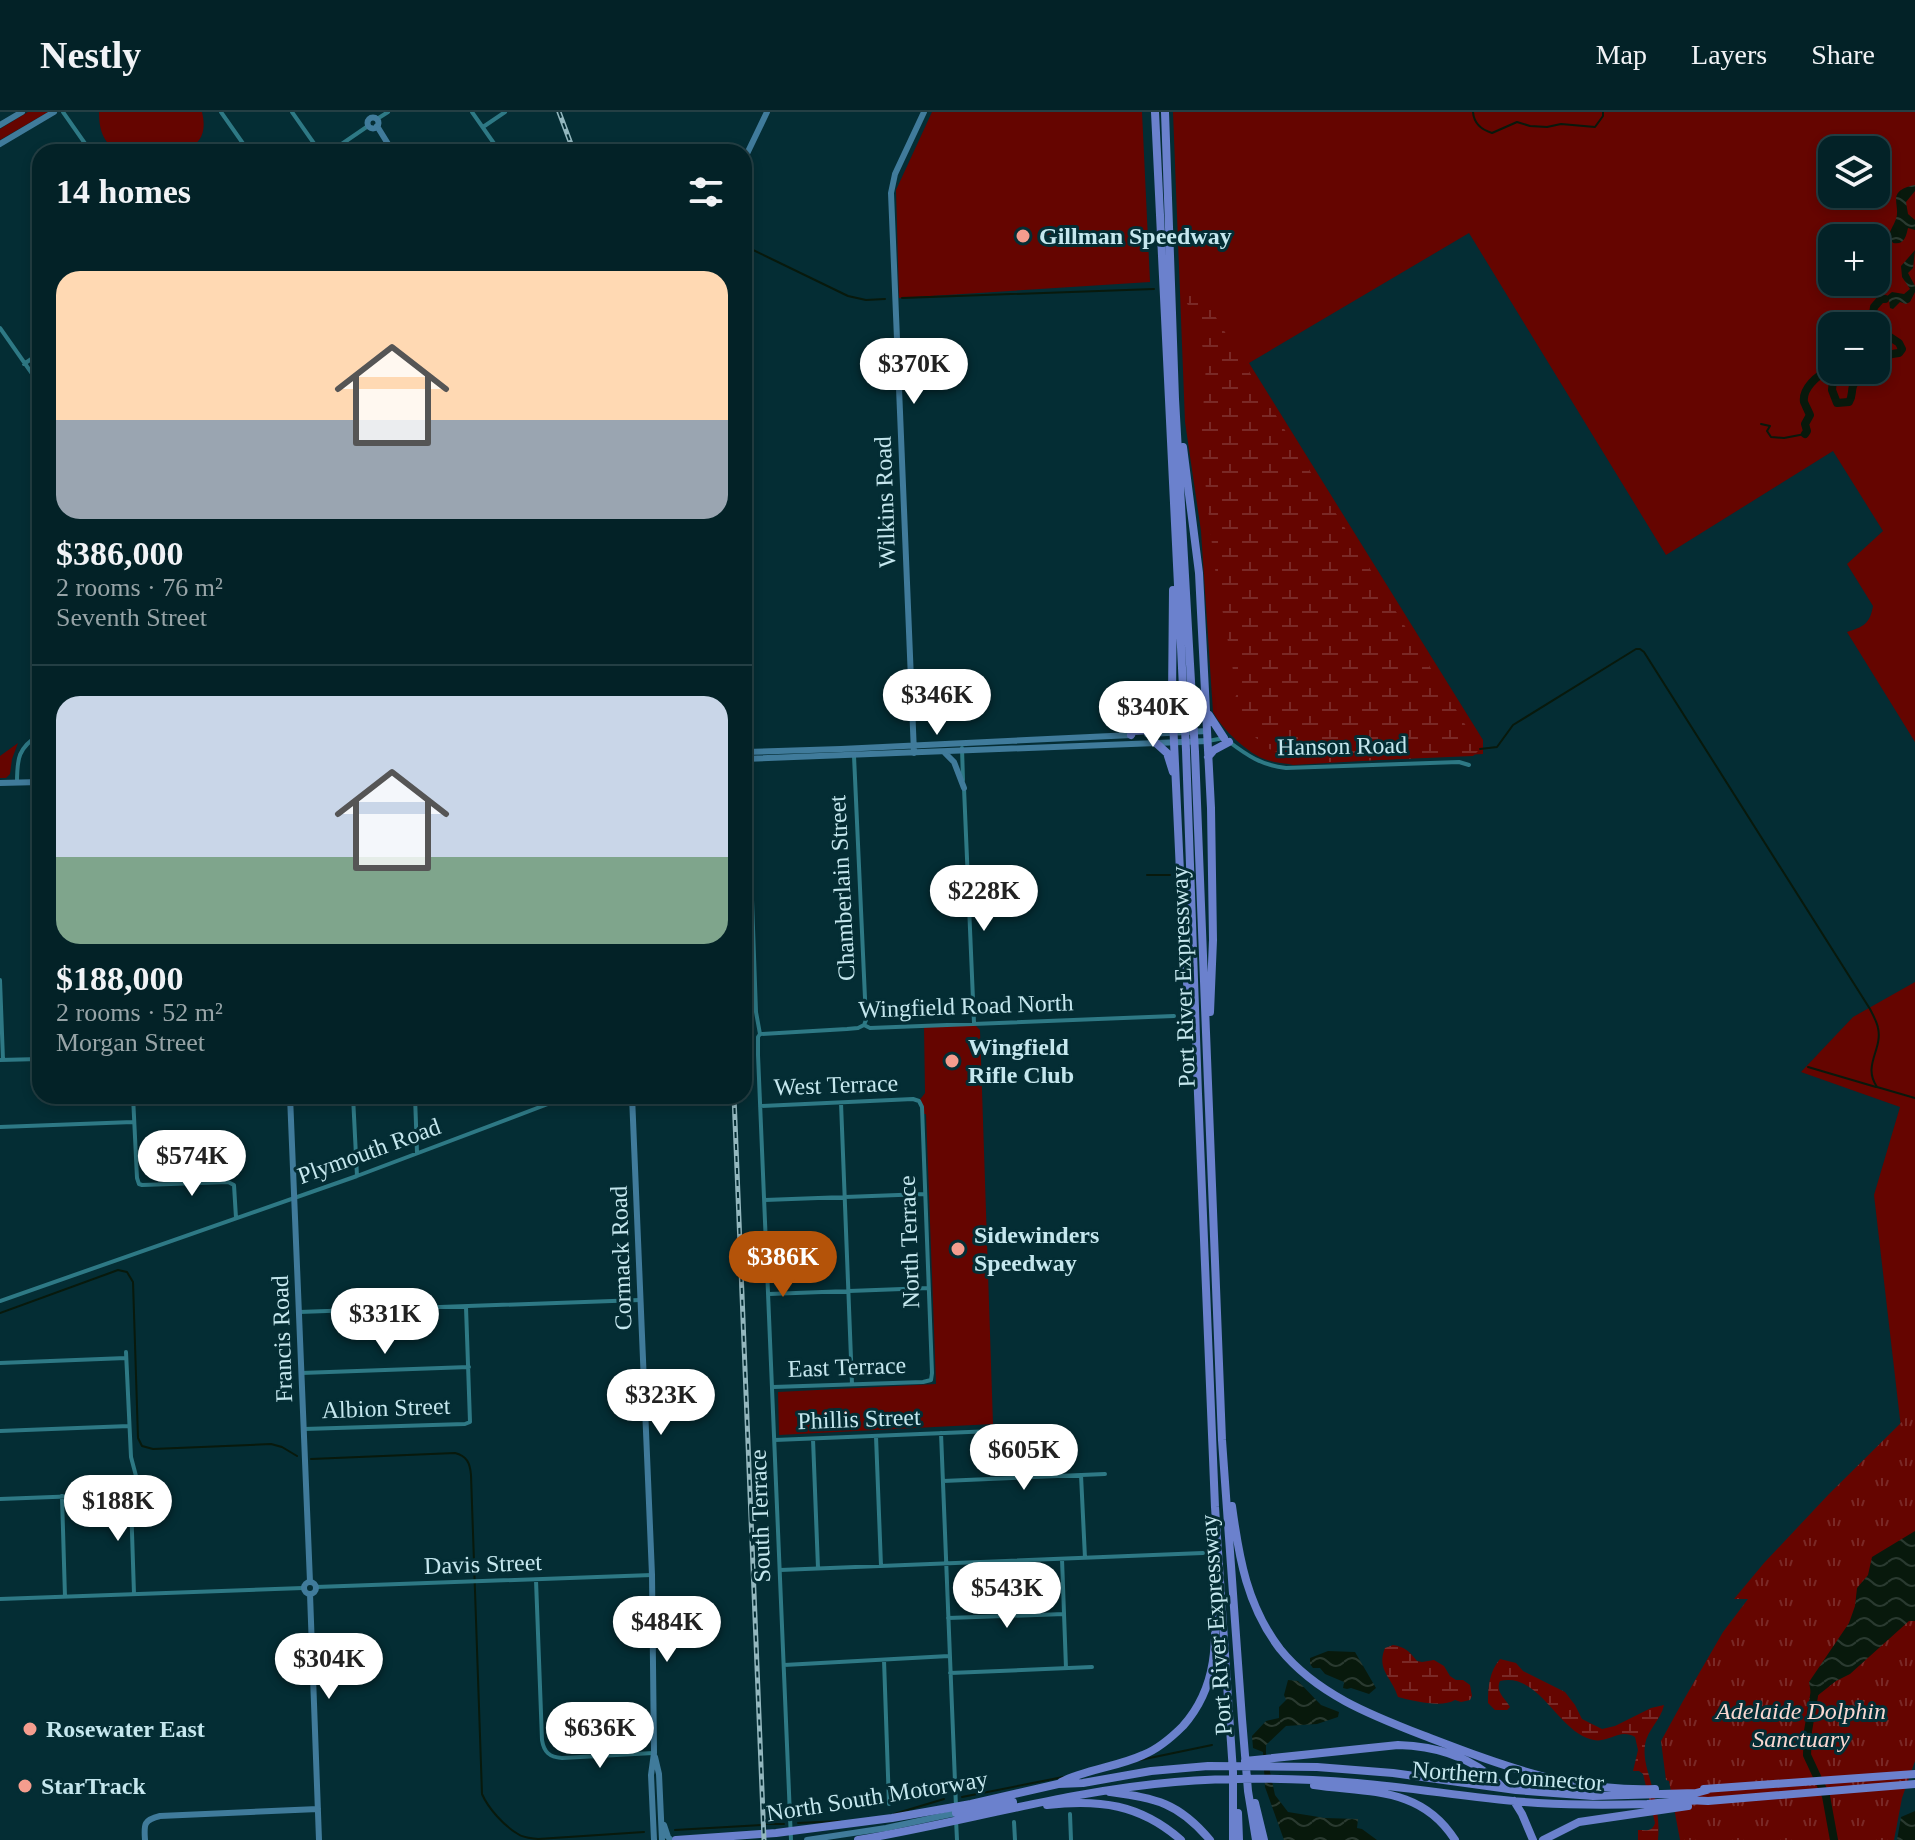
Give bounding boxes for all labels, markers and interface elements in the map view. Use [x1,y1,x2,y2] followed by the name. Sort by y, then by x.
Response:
[40,34,141,76] text: Nestly
[1596,39,1647,70] text: Map
[1691,39,1767,70] text: Layers
[1811,39,1875,70] text: Share
[1818,136,1890,384] map controls
[1818,136,1890,208] button: layers
[684,170,728,214] icon: filters
[56,173,191,210] text: 14 homes
[1039,223,1232,249] place label: Gillman Speedway
[1818,224,1890,296] button: +
[1014,227,1032,245] marker: Gillman Speedway
[1818,312,1890,384] button: −
[320,323,464,467] icon: home
[858,338,970,406] pin: $370K
[878,349,950,378] text: $370K
[870,436,900,568] street label: Wilkins Road
[56,535,184,572] text: $386,000
[56,573,223,602] text: 2 rooms · 76 m²
[56,603,207,632] text: Seventh Street
[881,669,993,737] pin: $346K
[901,680,973,709] text: $346K
[1097,681,1209,749] pin: $340K
[1117,692,1189,721] text: $340K
[1277,732,1407,760] street label: Hanson Road
[320,748,464,892] icon: home
[824,794,860,982] street label: Chamberlain Street
[928,865,1040,933] pin: $228K
[1166,866,1200,1088] street label: Port River Expressway
[948,876,1020,905] text: $228K
[56,960,184,997] text: $188,000
[858,989,1074,1023] street label: Wingfield Road North
[56,998,223,1027] text: 2 rooms · 52 m²
[56,1028,205,1057] text: Morgan Street
[968,1034,1074,1088] place label: Wingfield Rifle Club
[943,1052,961,1070] marker: Wingfield Rifle Club
[773,1070,899,1100] street label: West Terrace
[294,1113,444,1189] street label: Plymouth Road
[136,1130,248,1198] pin: $574K
[156,1141,228,1170] text: $574K
[894,1175,924,1309] street label: North Terrace
[605,1185,637,1331] street label: Cormack Road
[974,1222,1099,1276] place label: Sidewinders Speedway
[727,1231,839,1299] pin: $386K
[949,1240,967,1258] marker: Sidewinders Speedway
[747,1242,819,1271] text: $386K
[267,1275,297,1403] street label: Francis Road
[329,1288,441,1356] pin: $331K
[349,1299,421,1328] text: $331K
[787,1352,907,1382] street label: East Terrace
[605,1369,717,1437] pin: $323K
[625,1380,697,1409] text: $323K
[321,1393,451,1423] street label: Albion Street
[797,1404,921,1434] street label: Phillis Street
[968,1424,1080,1492] pin: $605K
[988,1435,1060,1464] text: $605K
[745,1449,775,1583] street label: South Terrace
[62,1475,174,1543] pin: $188K
[82,1486,154,1515] text: $188K
[1195,1514,1237,1736] street label: Port River Expressway
[424,1549,543,1579] street label: Davis Street
[951,1562,1063,1630] pin: $543K
[971,1573,1043,1602] text: $543K
[611,1596,723,1664] pin: $484K
[631,1607,703,1636] text: $484K
[273,1633,385,1701] pin: $304K
[293,1644,365,1673] text: $304K
[1714,1698,1886,1752] park label: Adelaide Dolphin Sanctuary
[544,1702,656,1770] pin: $636K
[564,1713,636,1742] text: $636K
[46,1716,205,1742] place label: Rosewater East
[21,1720,39,1738] marker: Rosewater East
[1411,1756,1605,1796] street label: Northern Connector
[764,1766,990,1826] street label: North South Motorway
[41,1773,147,1799] place label: StarTrack
[16,1777,34,1795] marker: StarTrack

